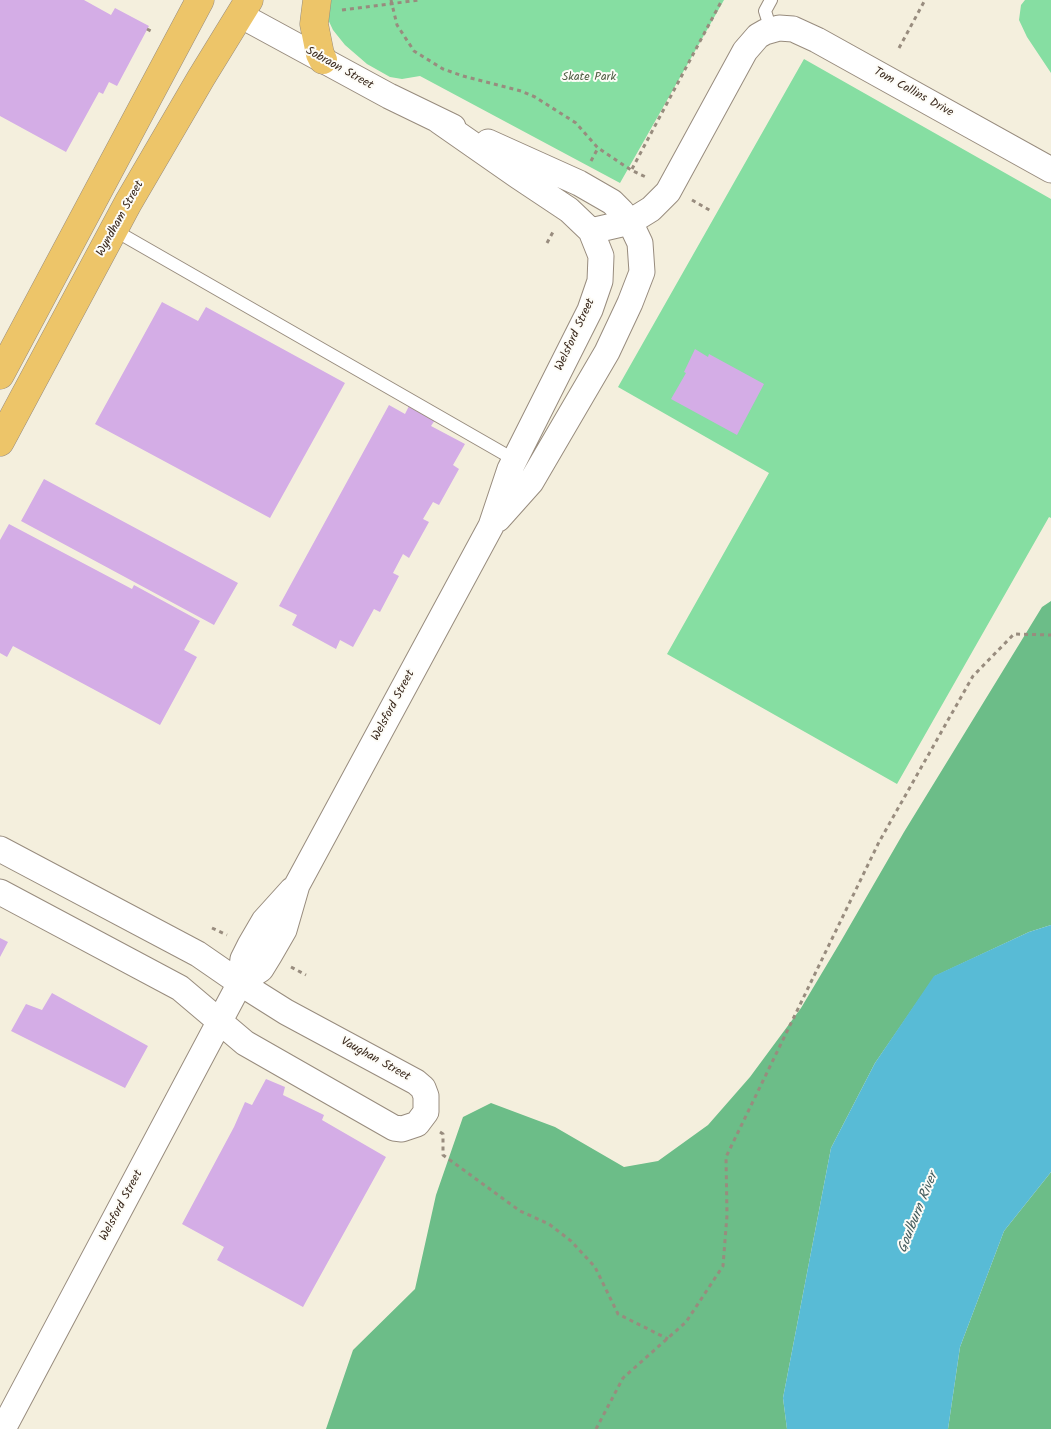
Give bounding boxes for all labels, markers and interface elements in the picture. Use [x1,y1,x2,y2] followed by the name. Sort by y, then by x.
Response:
[303,45,375,93] street label: Sobraon Street
[871,65,955,121] street label: Tom Collins Drive
[562,71,616,85] park label: Skate Park
[94,179,148,259] street label: Wyndham Street
[553,297,599,373] street label: Welsford Street
[369,668,419,744] street label: Welsford Street
[338,1035,412,1085] street label: Vaughan Street
[97,1168,147,1244] street label: Welsford Street
[895,1170,943,1256] water label: Goulburn River

